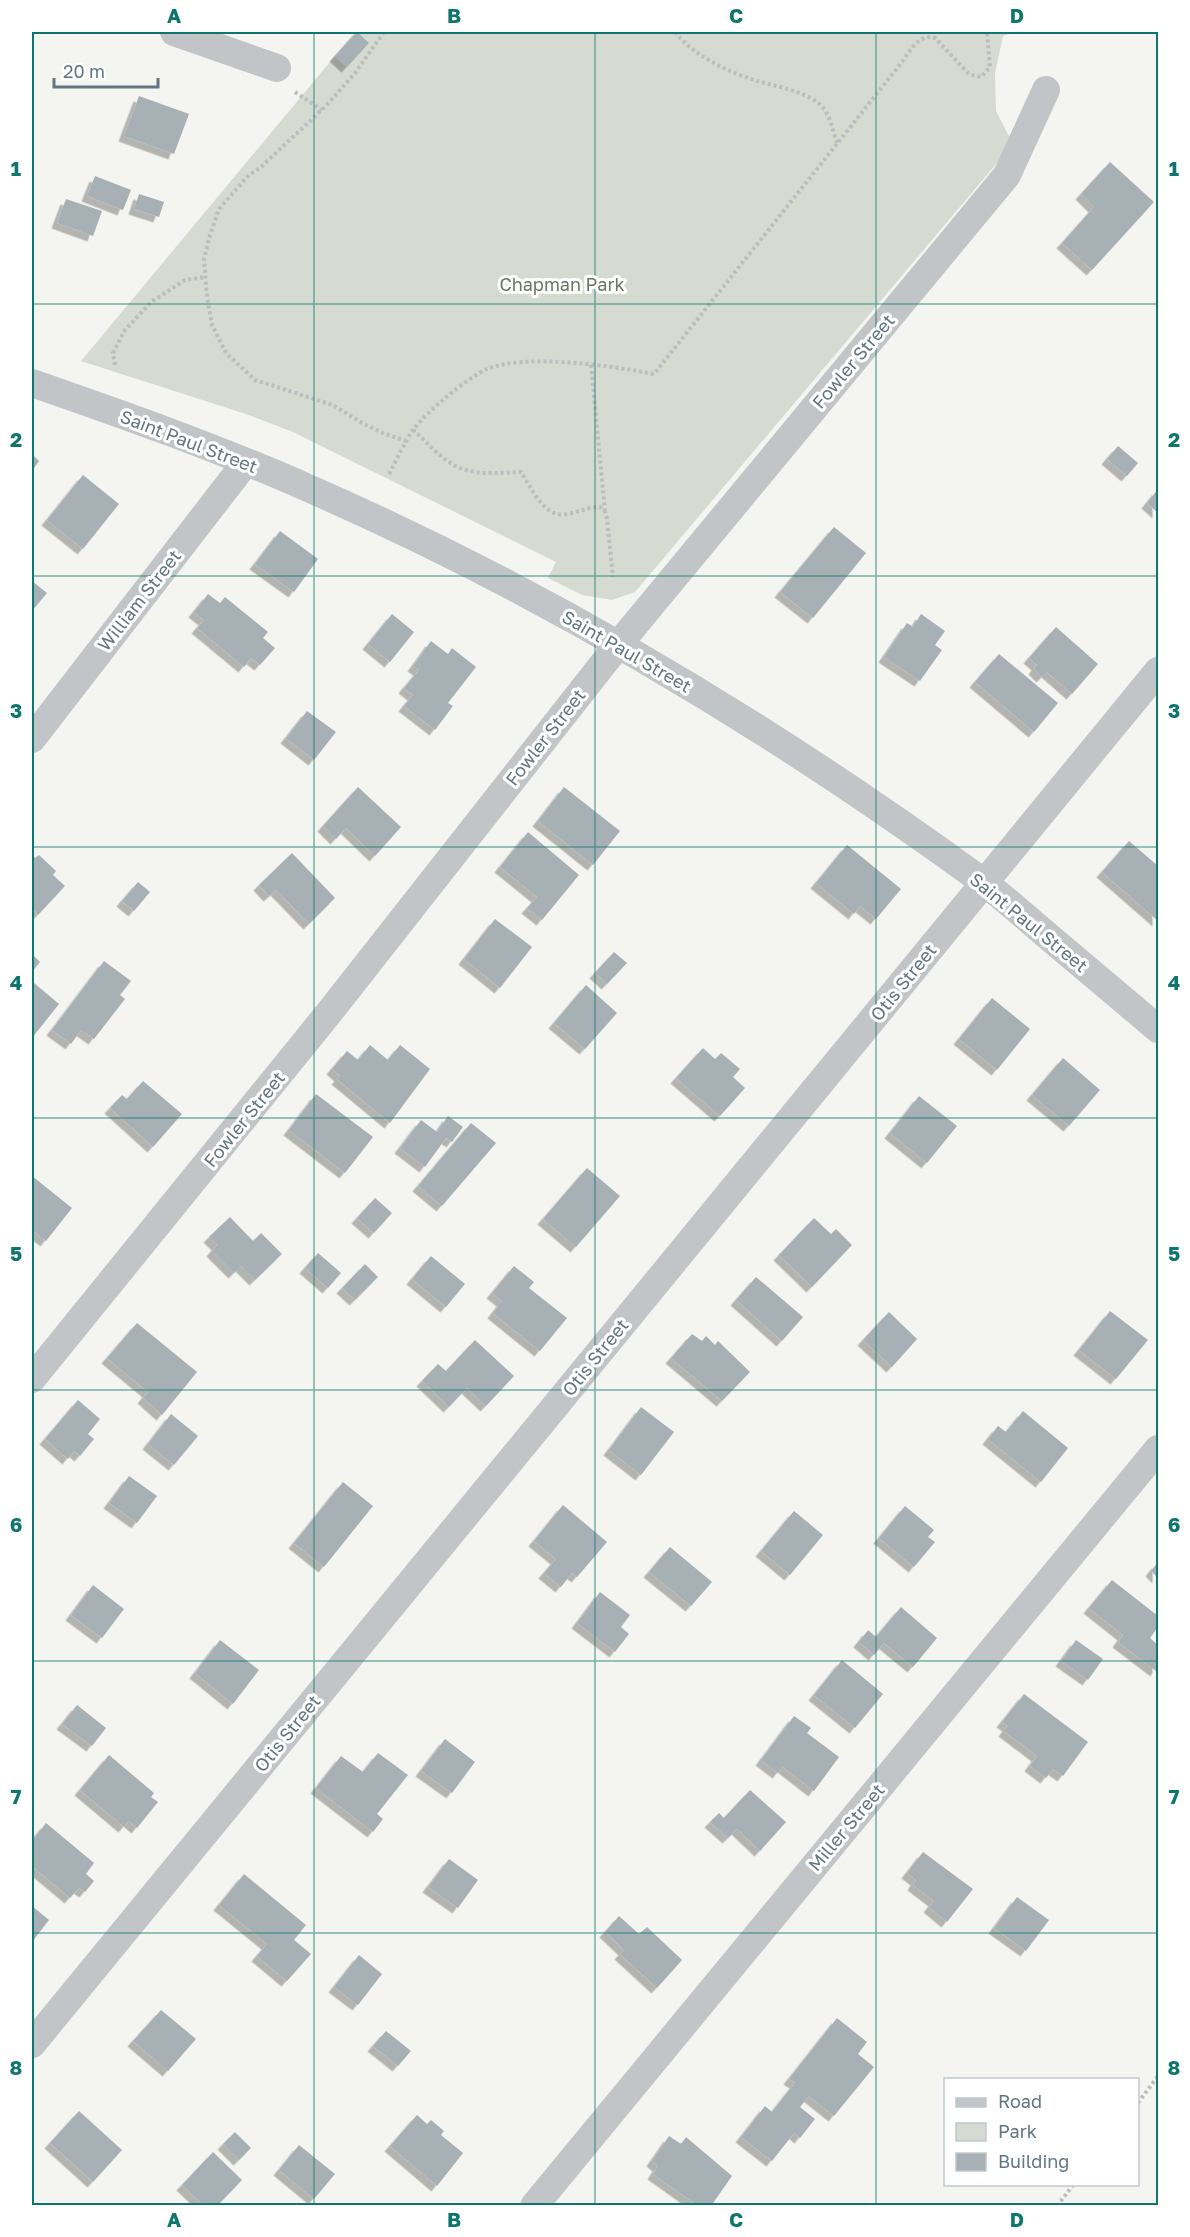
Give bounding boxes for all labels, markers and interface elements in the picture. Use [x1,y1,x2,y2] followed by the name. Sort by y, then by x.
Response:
[167,3,181,27] text: A
[447,3,461,27] text: B
[729,3,743,27] text: C
[1010,3,1024,27] text: D
[54,51,158,89] scale bar
[63,60,105,82] text: 20 m
[11,156,21,180] text: 1
[1169,156,1179,180] text: 1
[499,273,625,295] park label: Chapman Park
[807,309,899,413] street label: Fowler Street
[117,405,261,477] street label: Saint Paul Street
[10,427,22,451] text: 2
[1168,427,1180,451] text: 2
[93,545,185,655] street label: William Street
[559,605,695,697] street label: Saint Paul Street
[500,684,590,790] street label: Fowler Street
[10,698,22,722] text: 3
[1168,698,1180,722] text: 3
[966,868,1092,976] street label: Saint Paul Street
[865,939,941,1025] street label: Otis Street
[10,970,22,994] text: 4
[1168,970,1180,994] text: 4
[199,1067,289,1171] street label: Fowler Street
[10,1241,22,1265] text: 5
[1168,1241,1180,1265] text: 5
[557,1314,633,1400] street label: Otis Street
[10,1512,22,1536] text: 6
[1168,1512,1180,1536] text: 6
[249,1690,325,1776] street label: Otis Street
[803,1779,889,1875] street label: Miller Street
[11,1784,22,1808] text: 7
[1169,1784,1180,1808] text: 7
[10,2055,22,2079] text: 8
[1168,2055,1180,2079] text: 8
[944,2078,1139,2186] legend
[998,2090,1042,2112] text: Road
[998,2120,1037,2142] text: Park
[998,2150,1069,2172] text: Building
[167,2207,181,2231] text: A
[447,2207,461,2231] text: B
[729,2207,743,2231] text: C
[1010,2207,1024,2231] text: D

